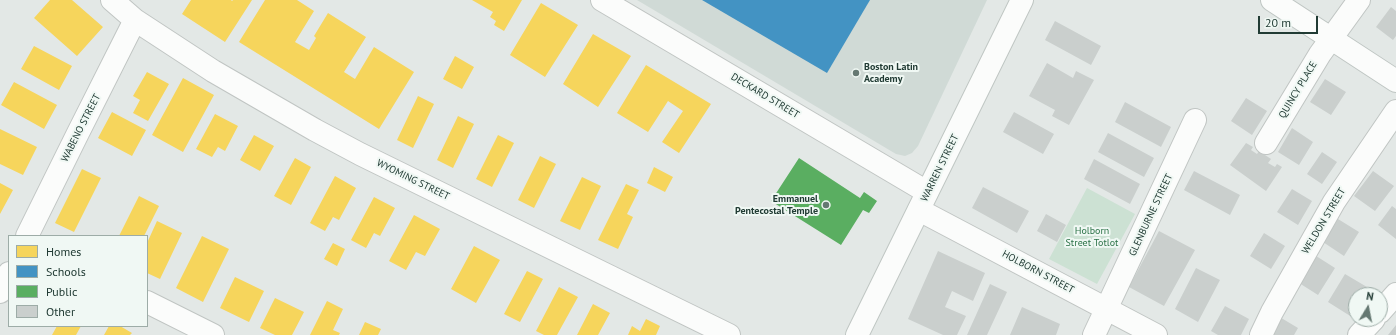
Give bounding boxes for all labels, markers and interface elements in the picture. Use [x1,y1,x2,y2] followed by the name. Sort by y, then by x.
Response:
[1260,8,1320,34] scale bar
[1265,15,1291,30] text: 20 m
[1276,59,1320,121] street label: QUINCY PLACE
[864,61,918,84] place label: Boston Latin Academy
[851,68,861,78] marker: Boston Latin Academy
[729,71,801,121] street label: DECKARD STREET
[59,92,103,164] street label: WABENO STREET
[918,132,962,204] street label: WARREN STREET
[375,157,451,203] street label: WYOMING STREET
[1127,172,1175,258] street label: GLENBURNE STREET
[1300,186,1348,256] street label: WELDON STREET
[735,193,818,216] place label: Emmanuel Pentecostal Temple
[821,200,831,210] marker: Emmanuel Pentecostal Temple
[1066,225,1118,248] park label: Holborn Street Totlot
[8,235,148,327] legend
[46,244,81,259] text: Homes
[1000,248,1076,296] street label: HOLBORN STREET
[46,264,86,279] text: Schools
[46,284,77,299] text: Public
[1348,287,1388,327] north arrow
[1365,289,1375,304] text: N
[46,304,75,319] text: Other

